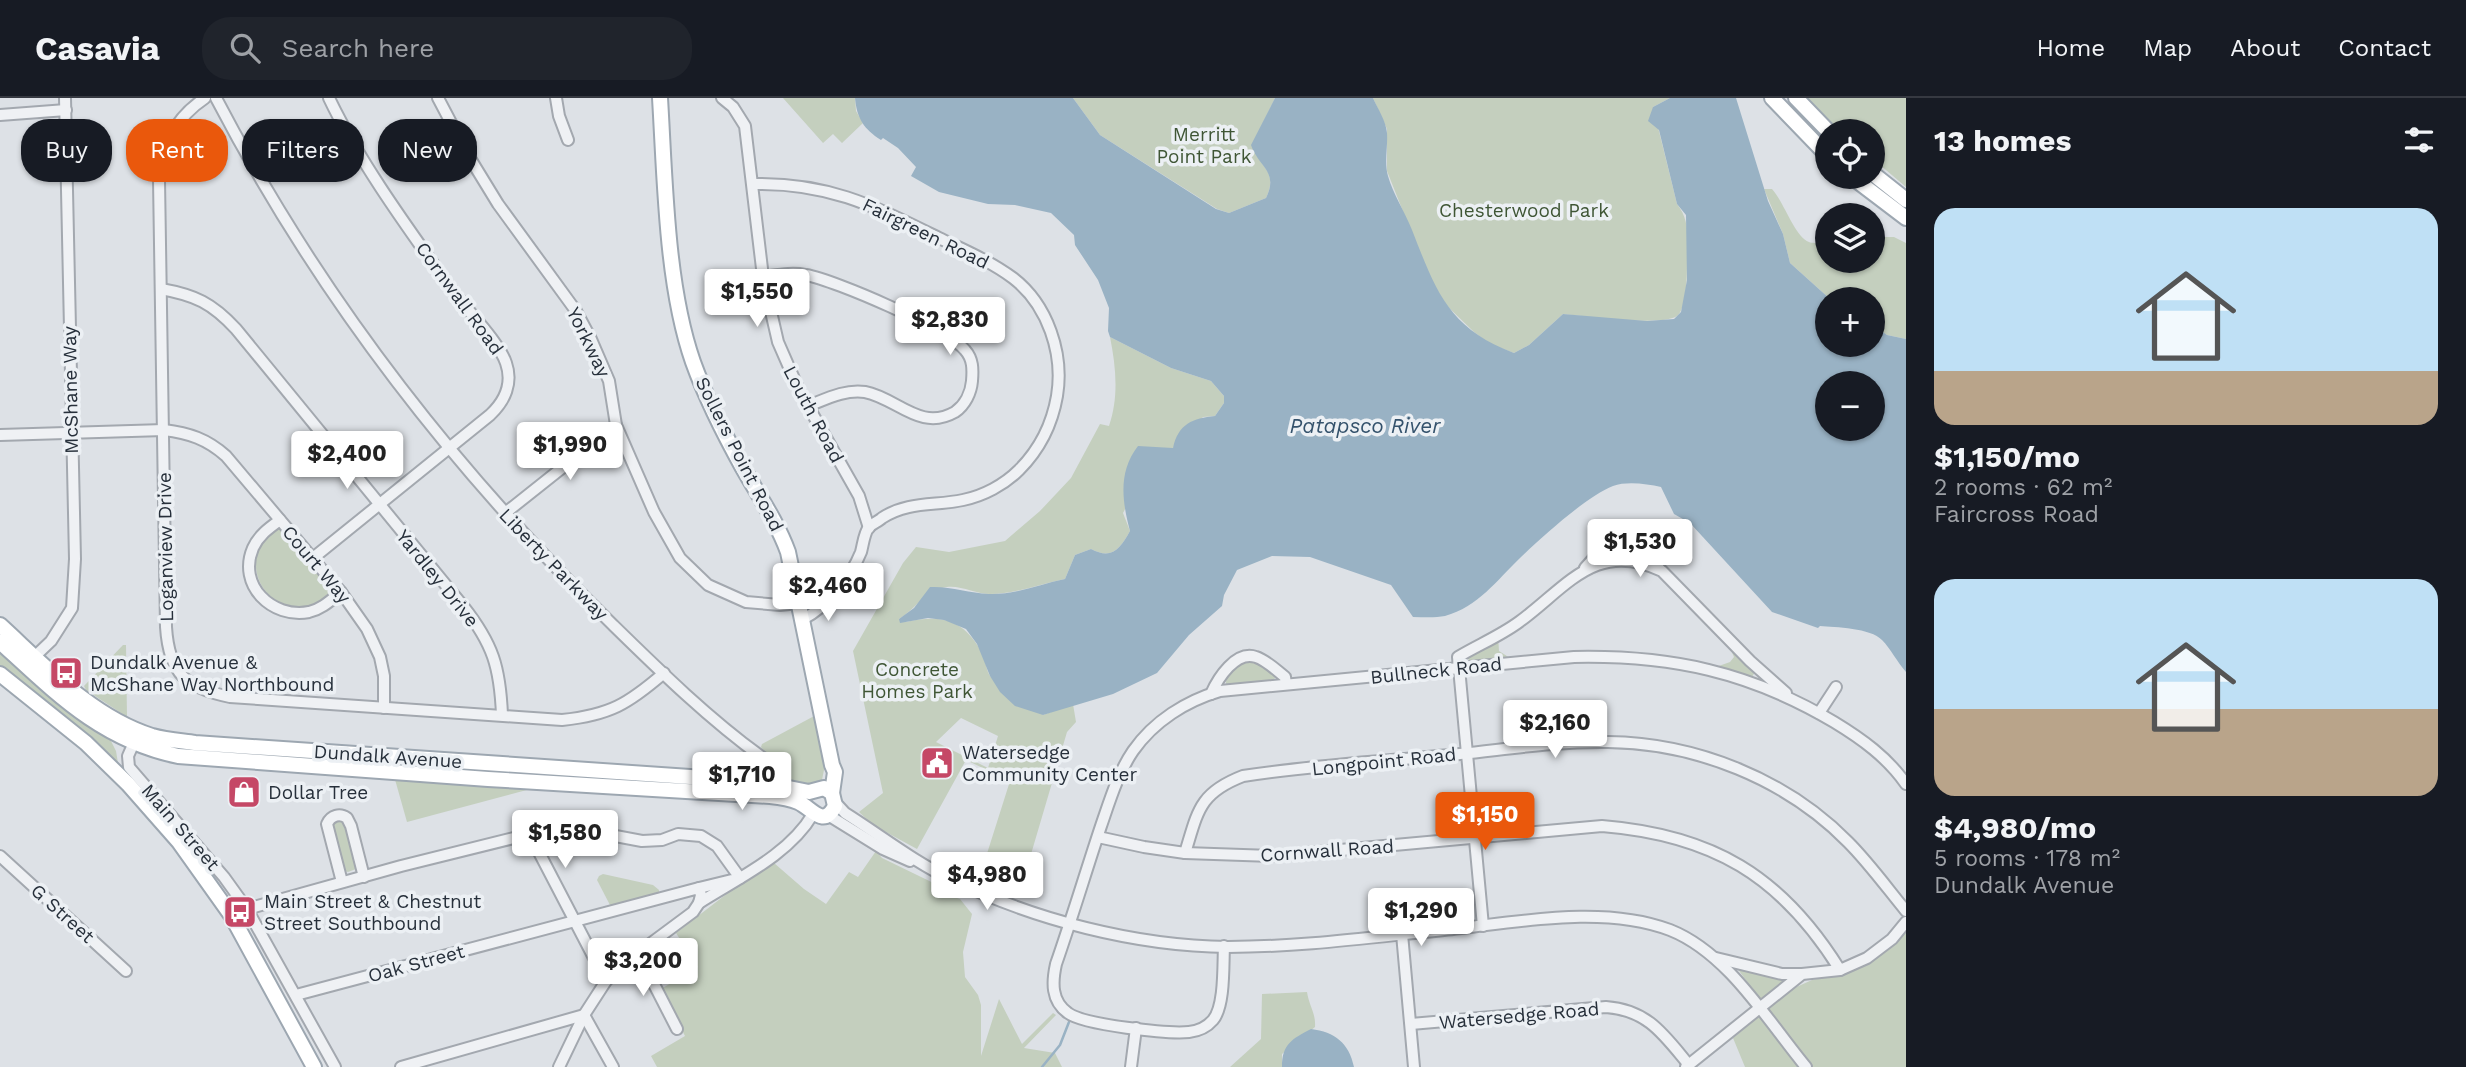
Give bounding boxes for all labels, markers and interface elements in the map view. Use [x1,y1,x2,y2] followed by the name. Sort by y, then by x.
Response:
[202,17,692,80] search box
[35,29,160,68] text: Casavia
[226,29,264,67] icon: search
[282,33,434,63] text: Search here
[2037,34,2105,62] text: Home
[2143,34,2192,62] text: Map
[2230,34,2300,62] text: About
[2338,34,2431,62] text: Contact
[21,119,112,182] chip: Buy
[126,119,228,182] chip: Rent
[242,119,364,182] chip: Filters
[378,119,477,182] chip: New
[1815,119,1885,441] map controls
[1815,119,1885,189] button: locate
[2400,121,2438,159] icon: filters
[1157,123,1252,168] park label: Merritt Point Park
[1934,123,2071,158] text: 13 homes
[859,193,993,274] street label: Fairgreen Road
[1439,199,1609,222] park label: Chesterwood Park
[1815,203,1885,273] button: layers
[411,237,508,359] street label: Cornwall Road
[2123,253,2249,379] icon: home
[700,270,814,329] pin: $1,550
[721,278,793,305] text: $1,550
[1815,287,1885,357] button: +
[893,298,1007,357] pin: $2,830
[562,303,615,381] street label: Yorkway
[911,306,989,333] text: $2,830
[58,326,83,454] street label: McShane Way
[778,362,849,467] street label: Louth Road
[1815,371,1885,441] button: −
[691,373,788,535] street label: Sollers Point Road
[1290,413,1441,438] water label: Patapsco River
[513,422,627,482] pin: $1,990
[533,431,607,458] text: $1,990
[290,432,404,491] pin: $2,400
[1934,439,2080,474] text: $1,150/mo
[307,440,387,467] text: $2,400
[153,472,178,622] street label: Loganview Drive
[1934,474,2112,501] text: 2 rooms · 62 m²
[1934,501,2099,528] text: Faircross Road
[494,504,613,625] street label: Liberty Parkway
[1583,519,1697,579] pin: $1,530
[277,521,356,608] street label: Court Way
[391,525,484,632] street label: Yardley Drive
[1603,528,1677,555] text: $1,530
[771,564,885,623] pin: $2,460
[789,572,867,599] text: $2,460
[2123,624,2249,750] icon: home
[90,651,334,696] place label: Dundalk Avenue & McShane Way Northbound
[1369,652,1503,689] street label: Bullneck Road
[47,654,85,692] bus stop icon: Dundalk Avenue & McShane Way Northbound
[861,658,973,703] park label: Concrete Homes Park
[1498,700,1612,760] pin: $2,160
[1519,709,1591,736] text: $2,160
[313,740,463,773] street label: Dundalk Avenue
[962,741,1138,786] place label: Watersedge Community Center
[1311,742,1457,781] street label: Longpoint Road
[918,744,956,782] public building icon: Watersedge Community Center
[685,752,799,812] pin: $1,710
[708,761,776,788] text: $1,710
[225,773,263,811] shop icon: Dollar Tree
[137,779,225,875] street label: Main Street
[268,781,368,804] place label: Dollar Tree
[1428,792,1542,852] pin: $1,150
[1451,801,1519,828] text: $1,150
[508,810,622,870] pin: $1,580
[1934,810,2096,845] text: $4,980/mo
[528,819,602,846] text: $1,580
[1259,834,1395,867] street label: Cornwall Road
[1934,845,2120,872] text: 5 rooms · 178 m²
[930,852,1044,912] pin: $4,980
[947,861,1027,888] text: $4,980
[1934,872,2114,899] text: Dundalk Avenue
[26,879,99,948] street label: G Street
[1364,888,1478,948] pin: $1,290
[264,890,481,935] place label: Main Street & Chestnut Street Southbound
[221,893,259,931] bus stop icon: Main Street & Chestnut Street Southbound
[1384,897,1458,924] text: $1,290
[586,939,700,998] pin: $3,200
[365,940,467,987] street label: Oak Street
[604,947,682,974] text: $3,200
[1438,997,1600,1034] street label: Watersedge Road

